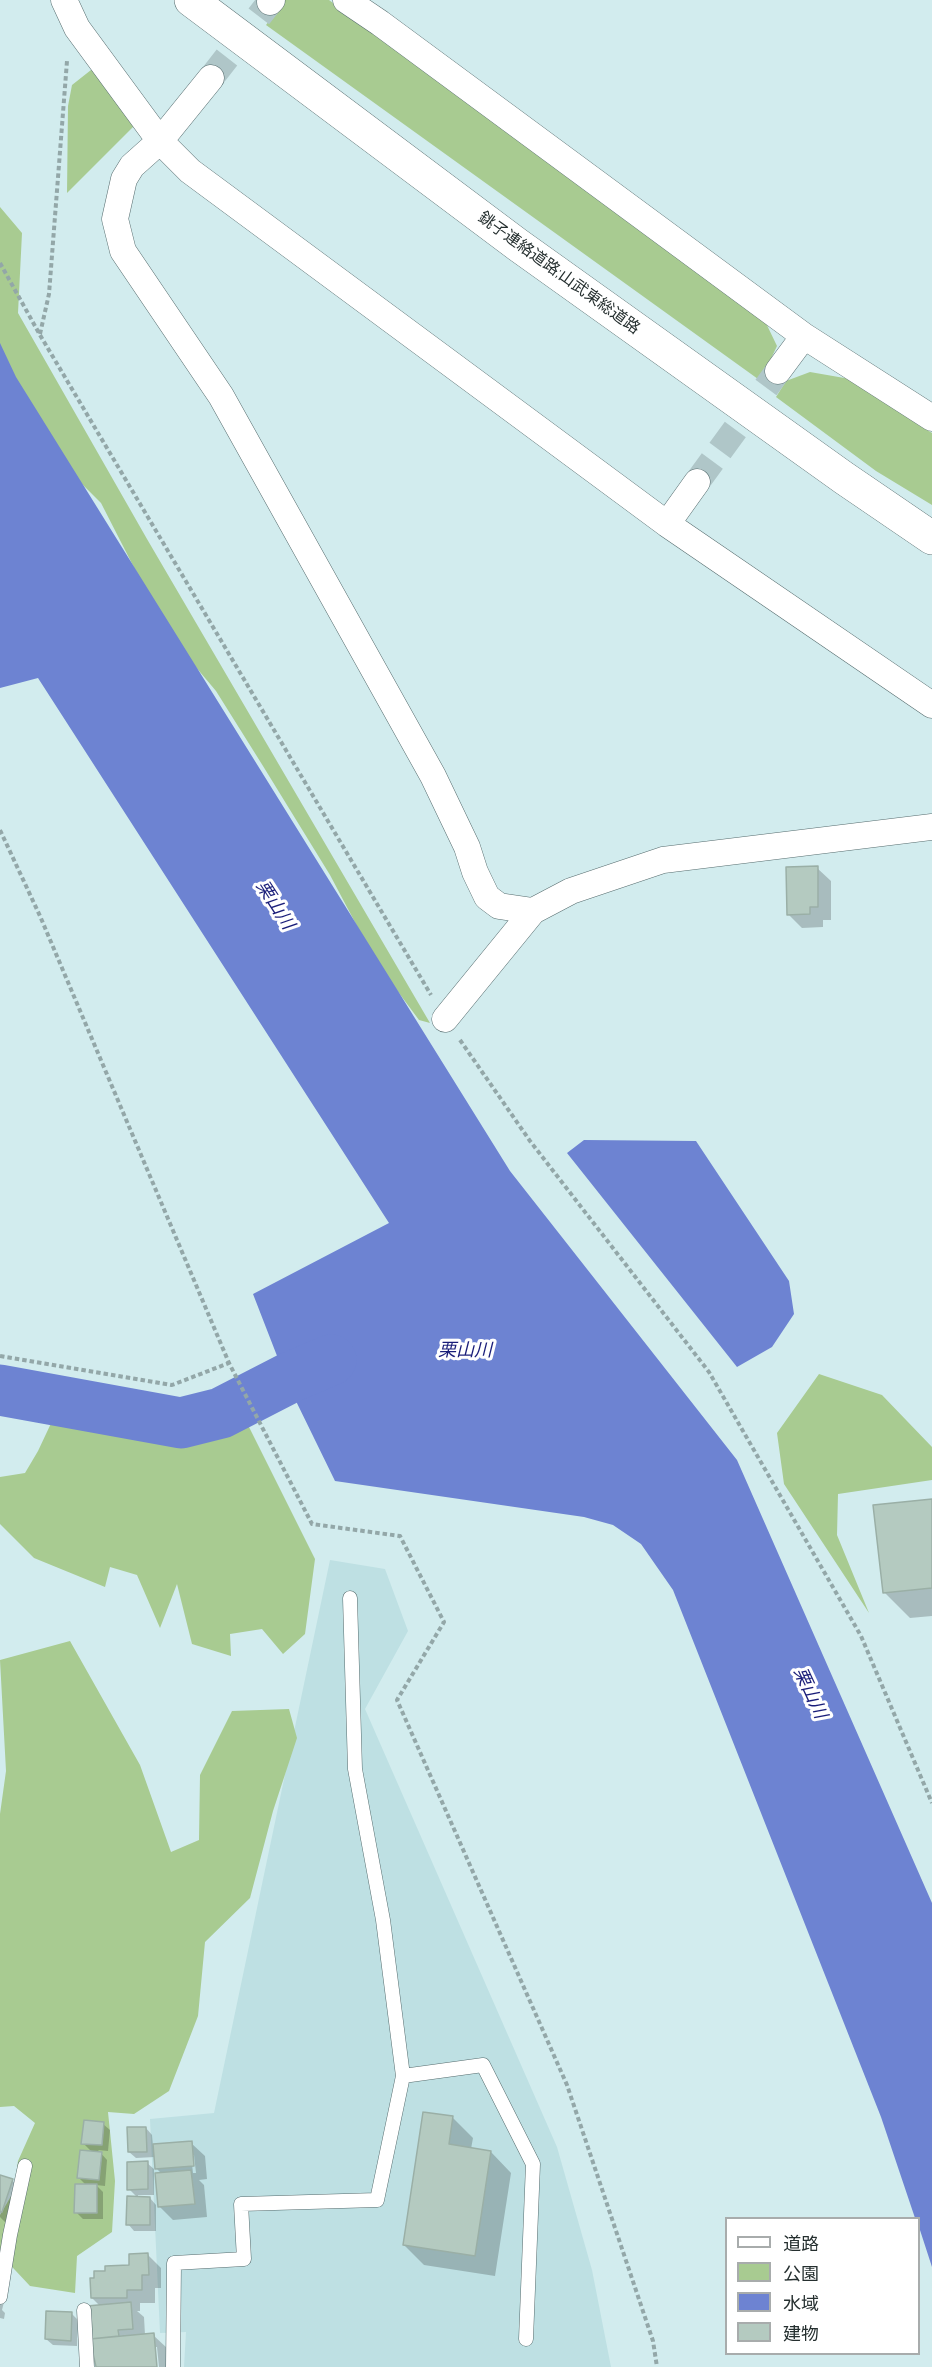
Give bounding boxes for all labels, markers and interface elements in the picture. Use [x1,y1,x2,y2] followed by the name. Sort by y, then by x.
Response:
[474,208,644,338] street label: 銚子連絡道路;山武東総道路
[251,876,299,934] water label: 栗山川
[438,1340,492,1362] water label: 栗山川
[789,1664,831,1722] water label: 栗山川
[725,2217,920,2355] legend
[783,2233,819,2254] text: 道路
[783,2263,819,2284] text: 公園
[783,2293,819,2314] text: 水域
[783,2323,819,2344] text: 建物

